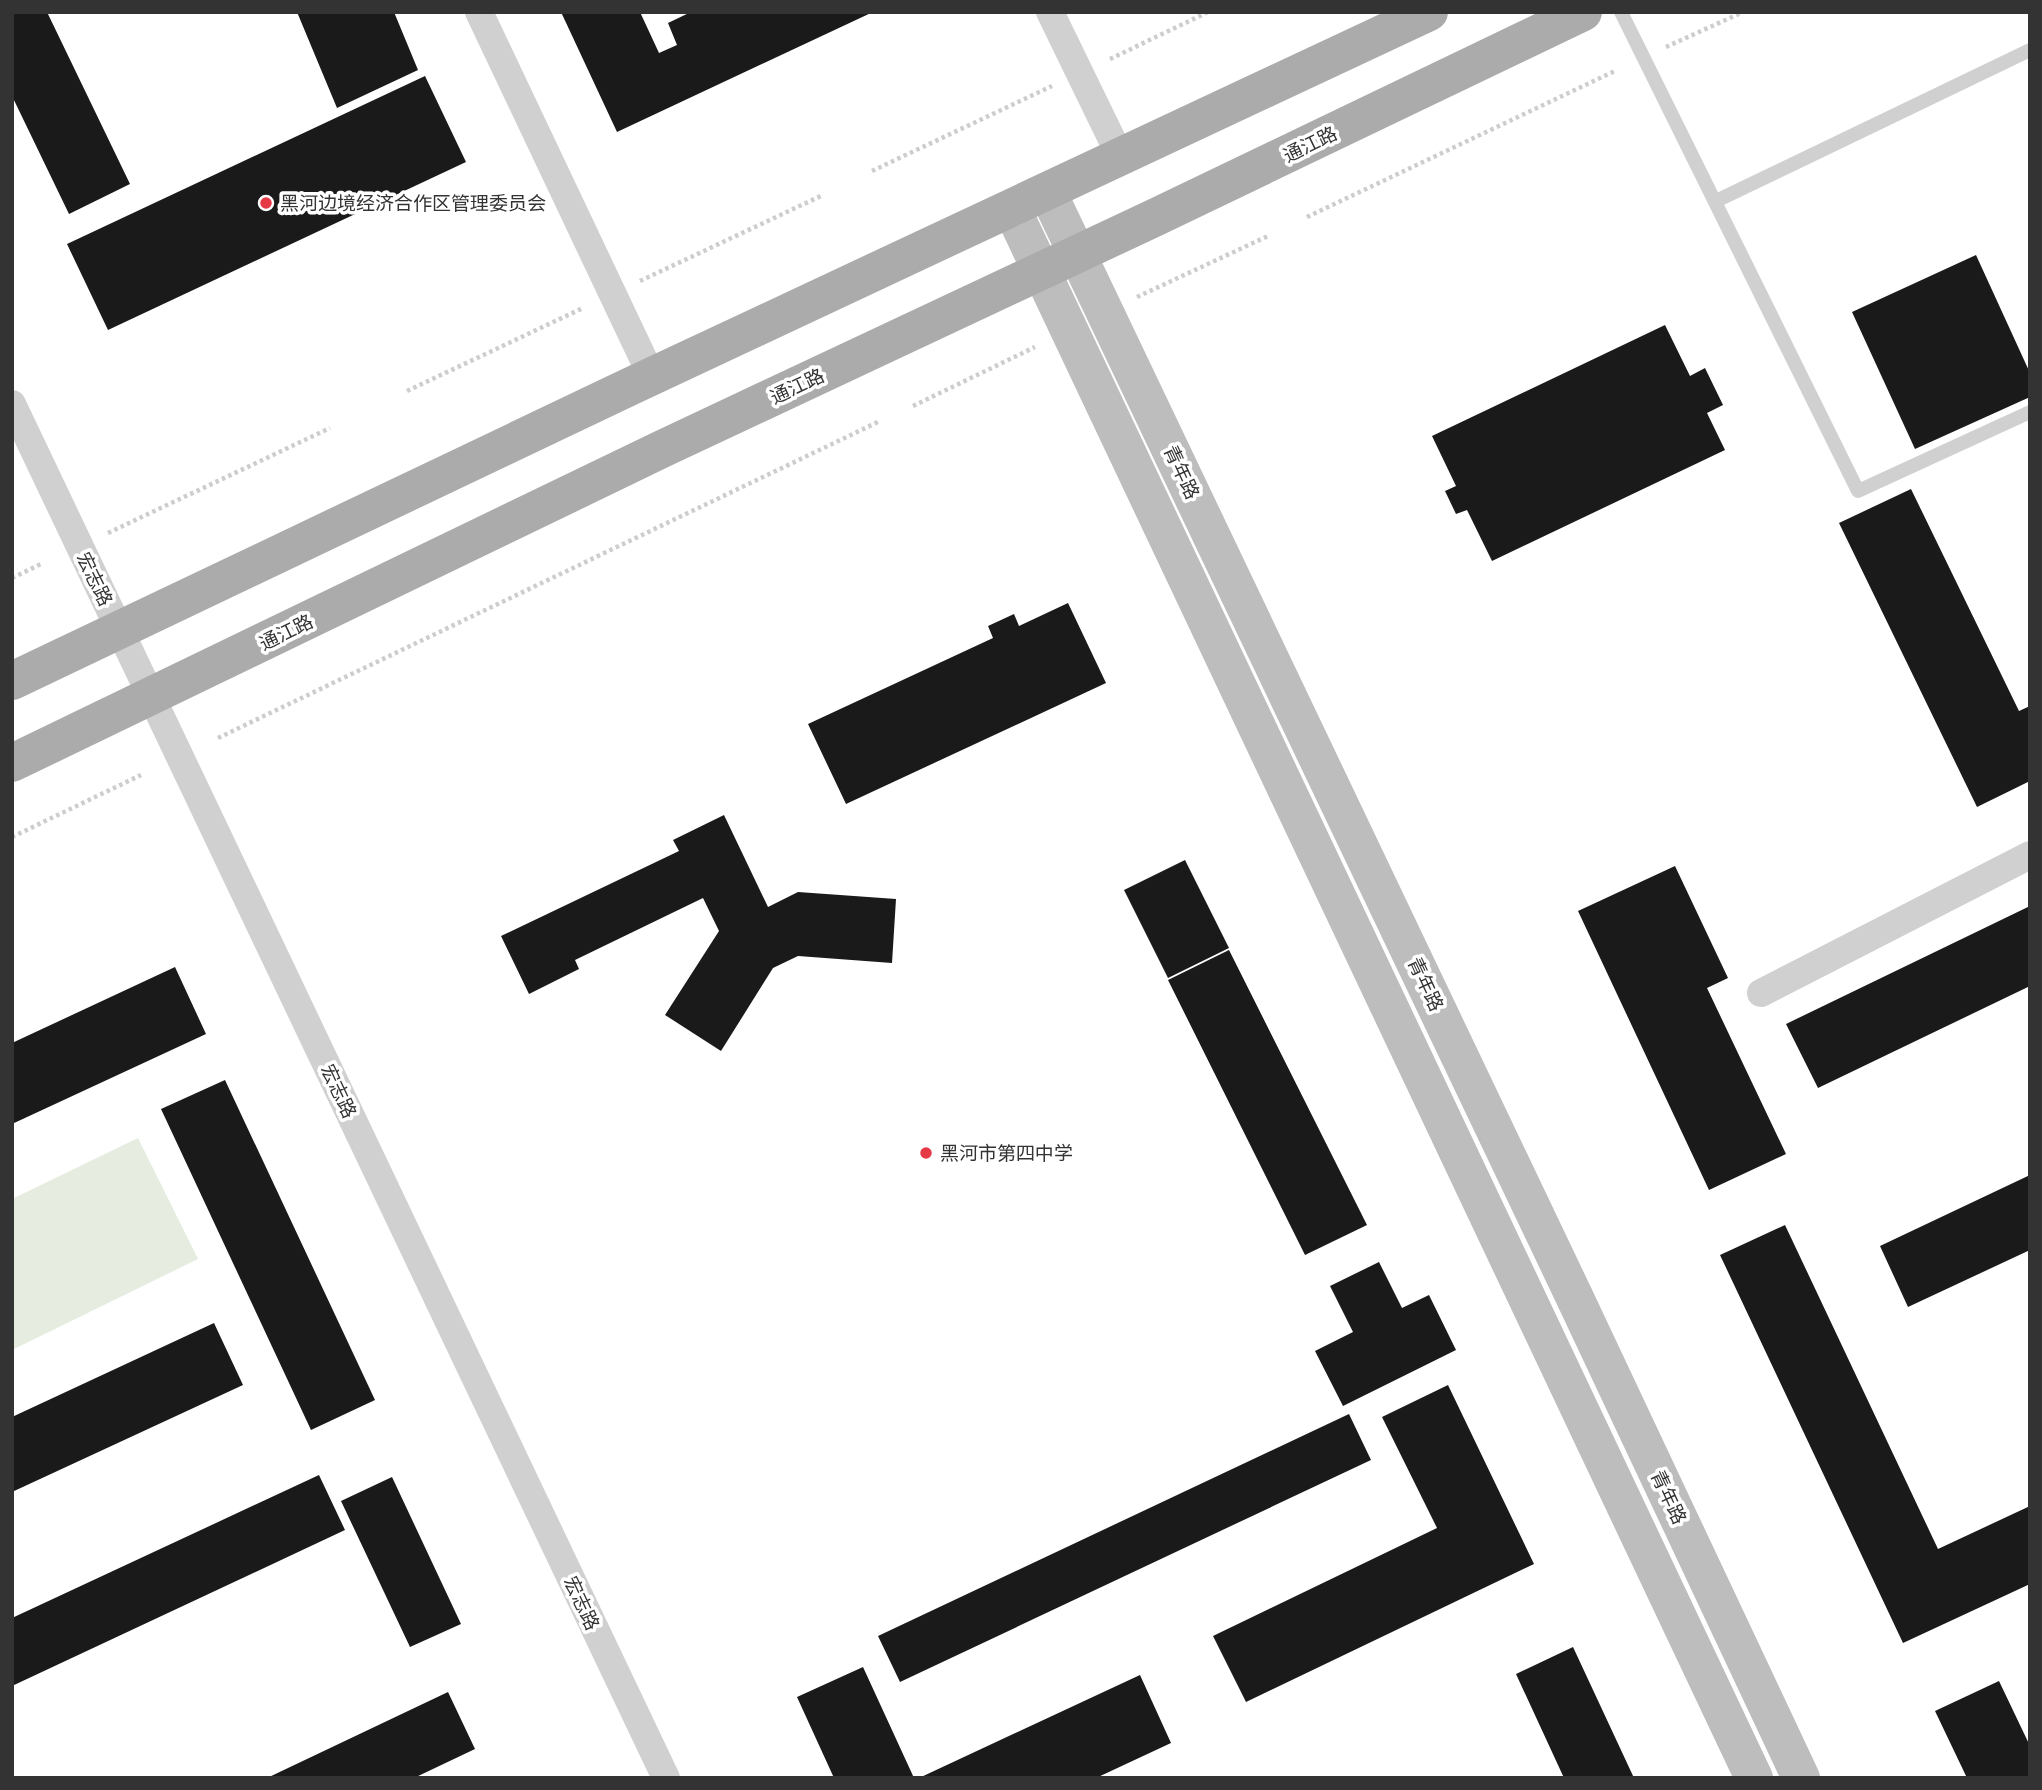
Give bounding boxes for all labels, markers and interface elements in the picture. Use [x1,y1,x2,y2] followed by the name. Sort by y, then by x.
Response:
[1279,121,1341,167] street label: 通江路
[280,191,546,215] place label: 黑河边境经济合作区管理委员会
[258,195,274,211] marker: 黑河边境经济合作区管理委员会
[766,363,828,409] street label: 通江路
[1159,441,1205,503] street label: 青年路
[72,548,118,610] street label: 宏志路
[255,609,317,655] street label: 通江路
[1403,953,1449,1015] street label: 青年路
[316,1060,362,1122] street label: 宏志路
[940,1141,1073,1165] place label: 黑河市第四中学
[918,1145,934,1161] marker: 黑河市第四中学
[1646,1466,1692,1528] street label: 青年路
[559,1572,605,1634] street label: 宏志路

